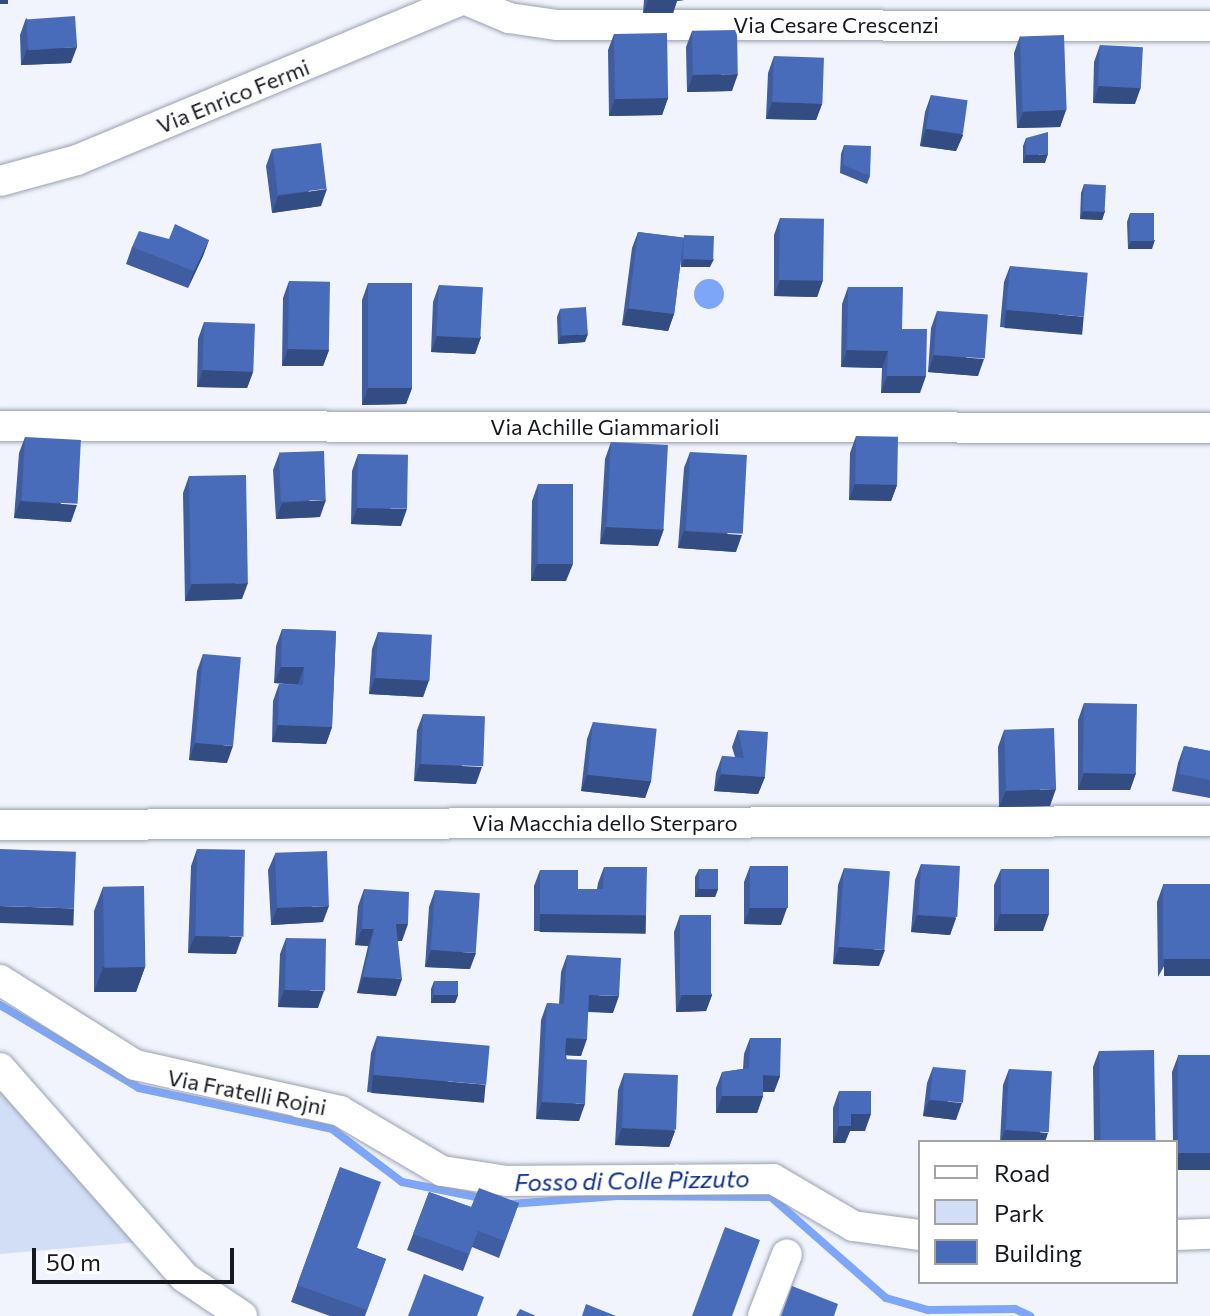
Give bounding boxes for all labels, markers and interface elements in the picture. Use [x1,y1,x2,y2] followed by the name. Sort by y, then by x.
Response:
[733,12,939,38] street label: Via Cesare Crescenzi
[153,53,313,139] street label: Via Enrico Fermi
[490,414,720,440] street label: Via Achille Giammarioli
[472,810,738,836] street label: Via Macchia dello Sterparo
[165,1064,329,1120] street label: Via Fratelli Rojni
[918,1140,1178,1284] legend
[994,1158,1050,1187] text: Road
[514,1164,750,1196] water label: Fosso di Colle Pizzuto
[994,1198,1044,1227] text: Park
[36,1232,238,1282] scale bar
[994,1238,1082,1267] text: Building
[46,1247,101,1276] text: 50 m

